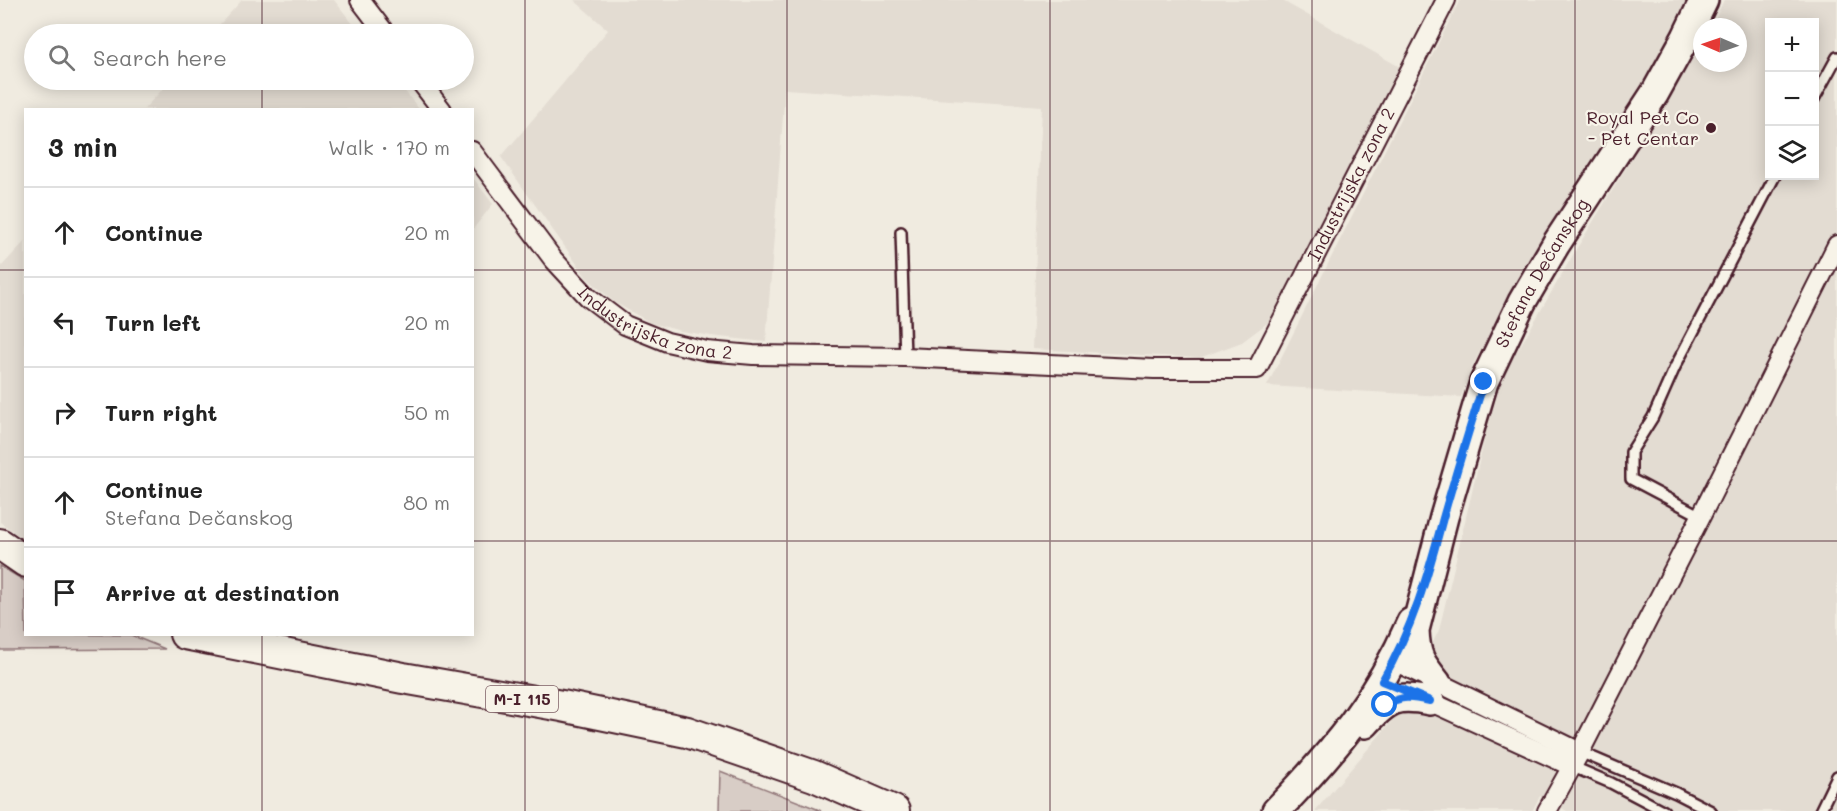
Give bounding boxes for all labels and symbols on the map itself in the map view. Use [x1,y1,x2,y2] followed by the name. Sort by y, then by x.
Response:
[1693,18,1747,72] north arrow
[1301,103,1400,265] street label: Industrijska zona 2
[1587,105,1699,150] place label: Royal Pet Co - Pet Centar
[1704,121,1718,135] marker: Royal Pet Co - Pet Centar
[1489,193,1594,352] street label: Stefana Dečanskog
[572,280,733,364] street label: Industrijska zona 2
[1470,368,1496,394] route end
[486,686,558,712] road number: M-I 115
[1371,691,1397,717] route start

